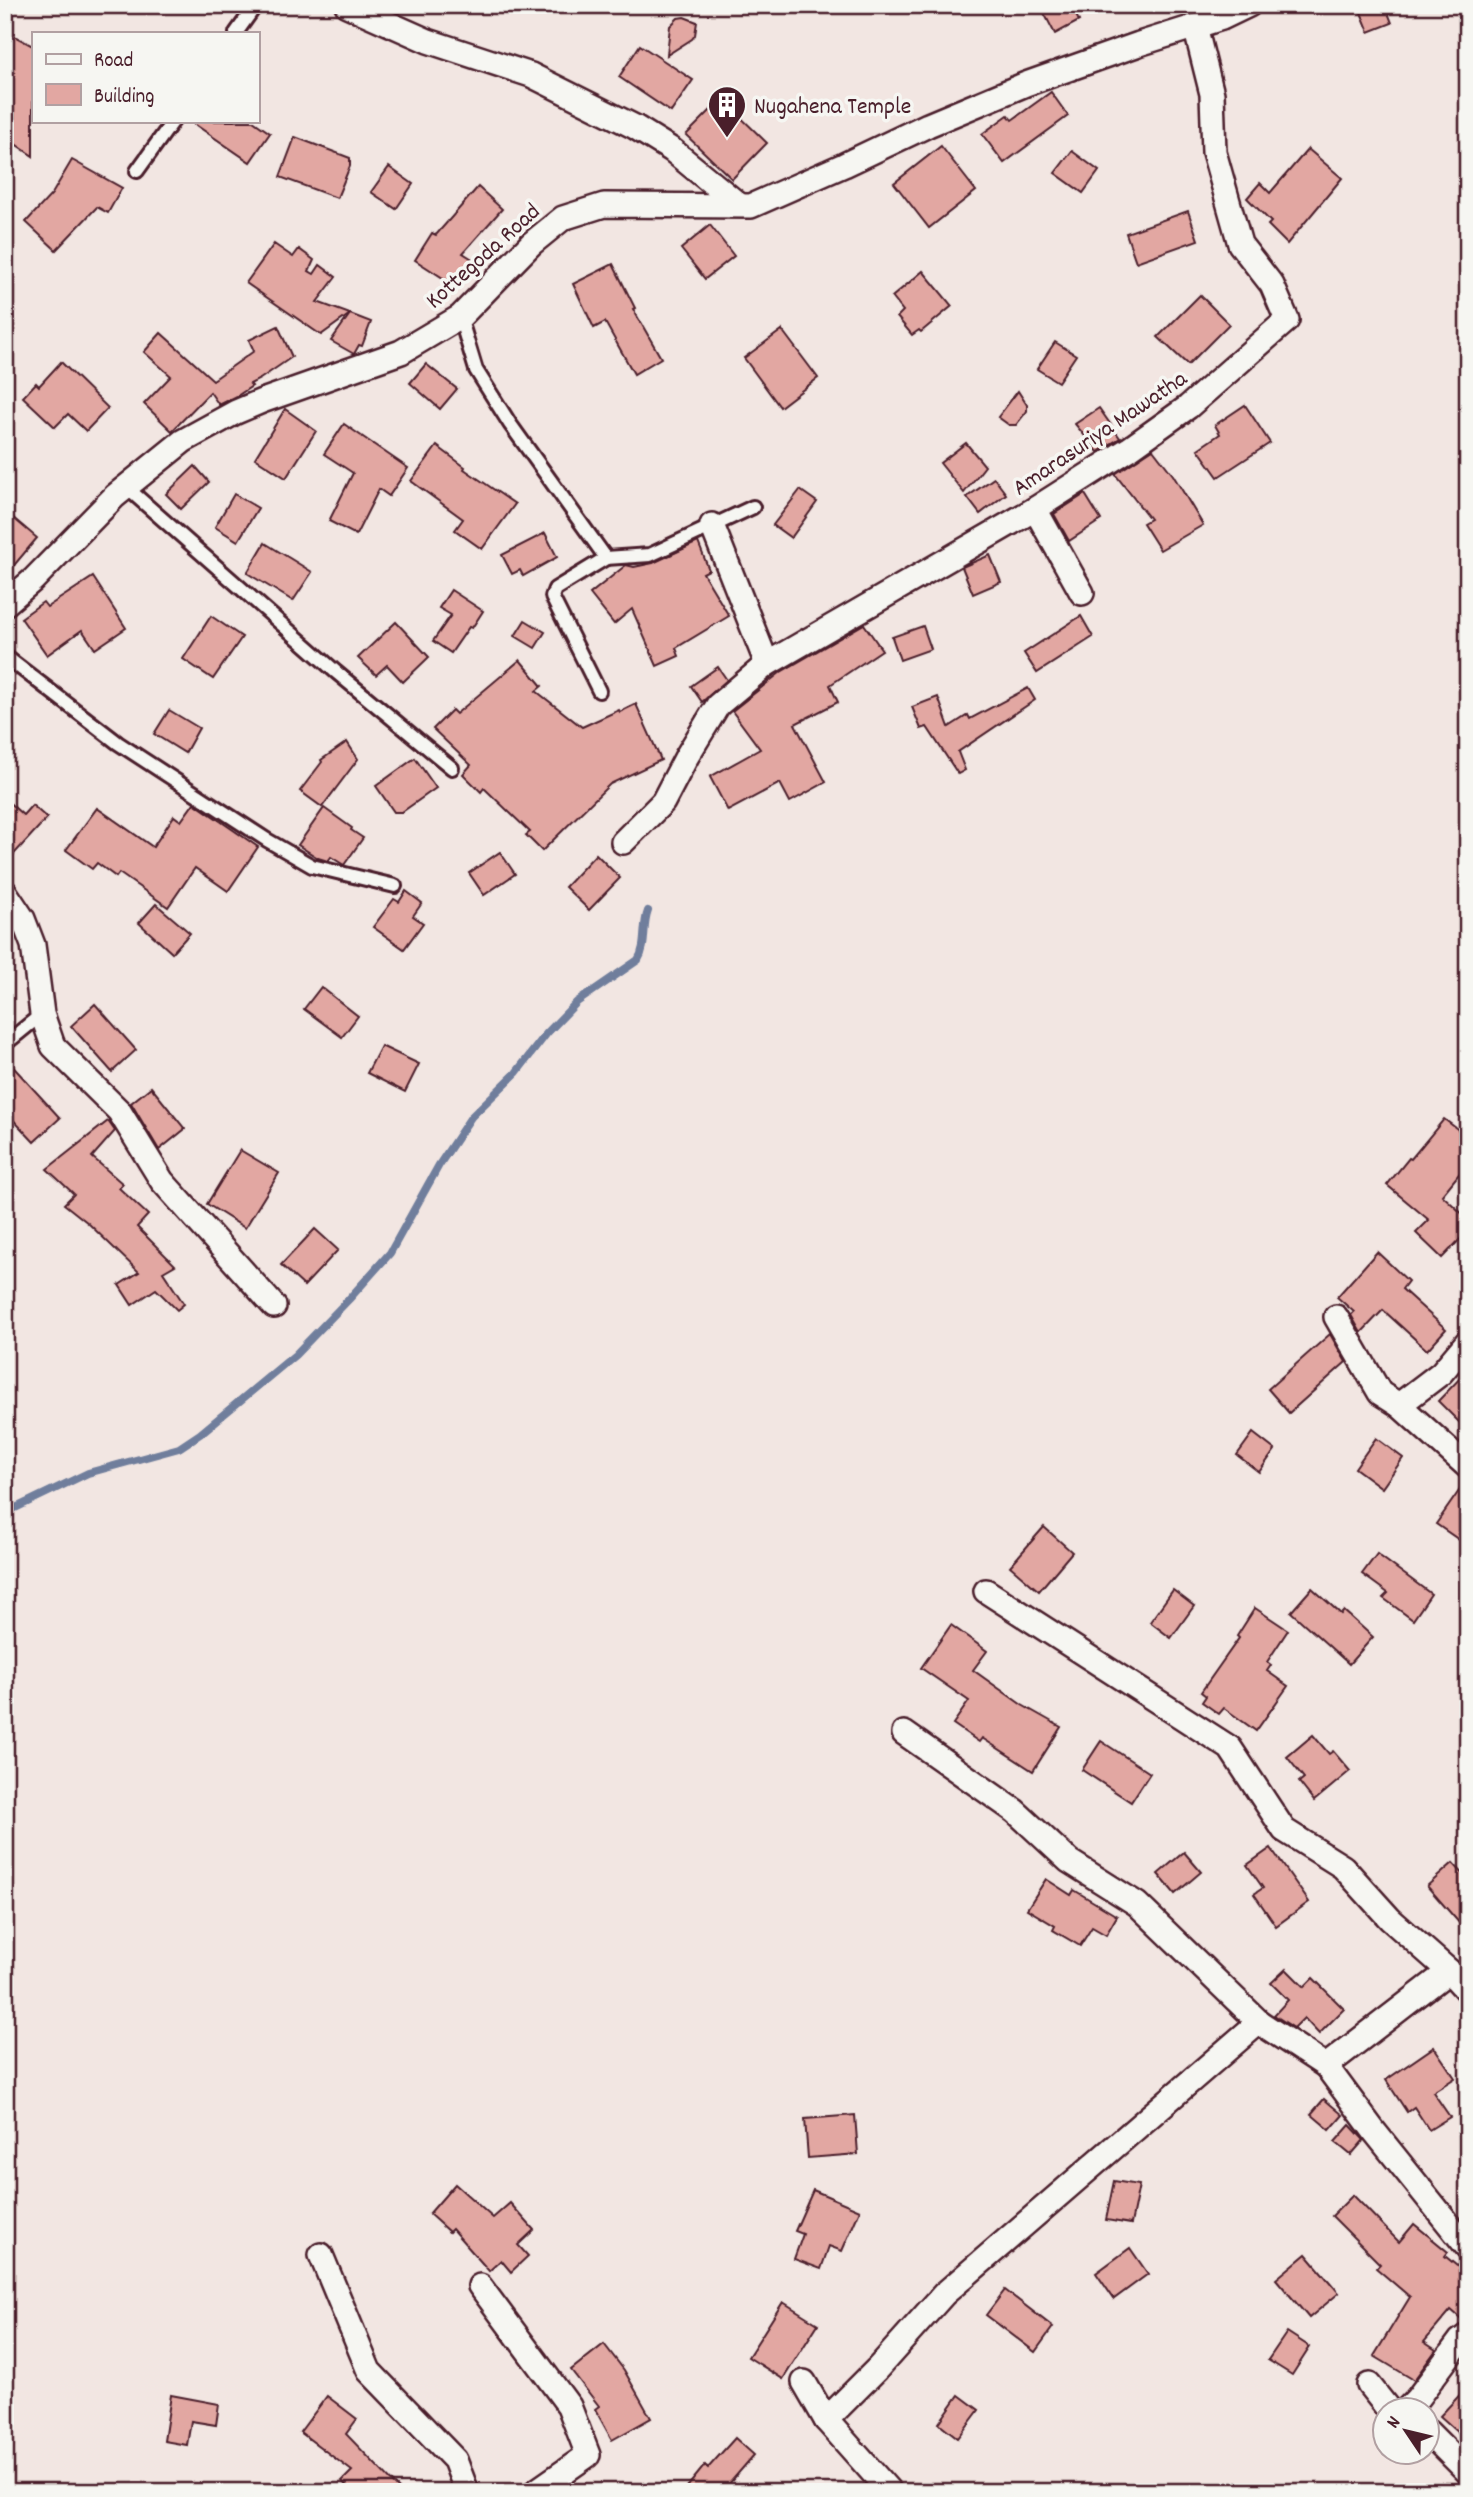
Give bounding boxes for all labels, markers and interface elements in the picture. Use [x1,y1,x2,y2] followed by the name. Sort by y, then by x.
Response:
[32,32,259,122] legend
[94,47,133,77] text: Road
[94,83,154,113] text: Building
[706,84,748,139] building icon: Nugahena Temple
[754,91,911,125] place label: Nugahena Temple
[419,196,549,318] street label: Kottegoda Road
[1006,363,1196,506] street label: Amarasuriya Mawatha
[1372,2396,1442,2466] north arrow
[1381,2412,1409,2435] text: N

